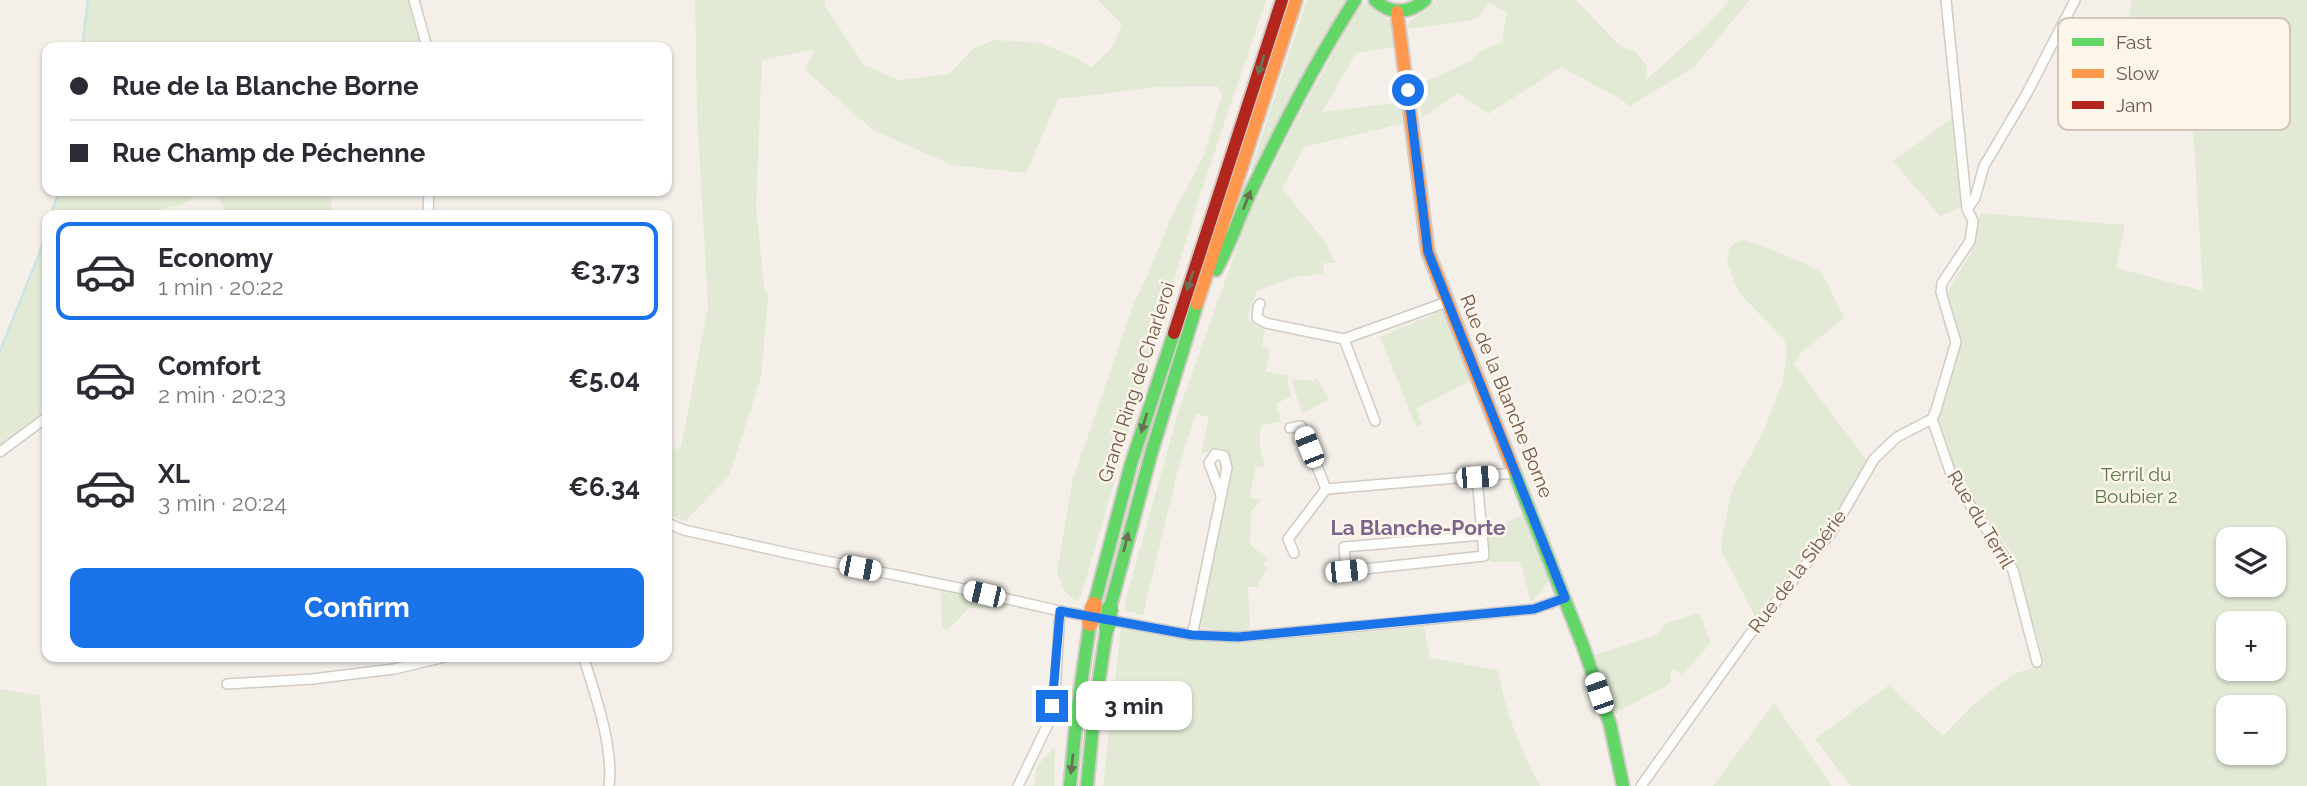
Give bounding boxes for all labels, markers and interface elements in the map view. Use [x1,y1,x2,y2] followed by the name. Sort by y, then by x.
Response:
[2058,18,2290,130] legend
[2116,31,2152,53] text: Fast
[1255,54,1266,75] one-way arrow
[2116,62,2160,84] text: Slow
[112,71,418,101] text: Rue de la Blanche Borne
[1392,74,1424,106] route start
[2116,94,2153,116] text: Jam
[112,138,425,168] text: Rue Champ de Péchenne
[1242,190,1253,211] one-way arrow
[74,240,137,303] icon: car
[158,243,273,273] text: Economy
[570,256,640,286] text: €3.73
[1184,271,1195,292] one-way arrow
[158,273,284,300] text: 1 min · 20:22
[1093,279,1179,485] street label: Grand Ring de Charleroi
[1456,291,1558,501] street label: Rue de la Blanche Borne
[74,348,137,411] icon: car
[158,351,261,381] text: Comfort
[568,364,640,394] text: €5.04
[158,381,286,408] text: 2 min · 20:23
[1138,413,1149,434] one-way arrow
[1292,424,1327,470] car
[74,456,137,519] icon: car
[158,459,190,489] text: XL
[2094,463,2178,507] park label: Terril du Boubier 2
[1456,465,1499,489] car
[1943,466,2019,573] street label: Rue du Terril
[568,472,640,502] text: €6.34
[158,489,287,516] text: 3 min · 20:24
[1744,505,1850,637] street label: Rue de la Sibérie
[1330,515,1506,540] district label: La Blanche-Porte
[2216,527,2286,765] map controls
[2216,527,2286,597] button: layers
[1121,531,1132,553] one-way arrow
[838,554,883,582] car
[1325,558,1368,584] car
[70,568,644,648] button: Confirm
[962,579,1007,609] car
[2216,611,2286,681] button: +
[1583,670,1616,716] car
[1076,682,1192,730] callout: 3 min
[1036,690,1068,722] route end
[1104,692,1164,719] text: 3 min
[2216,695,2286,765] button: −
[1066,753,1077,775] one-way arrow

